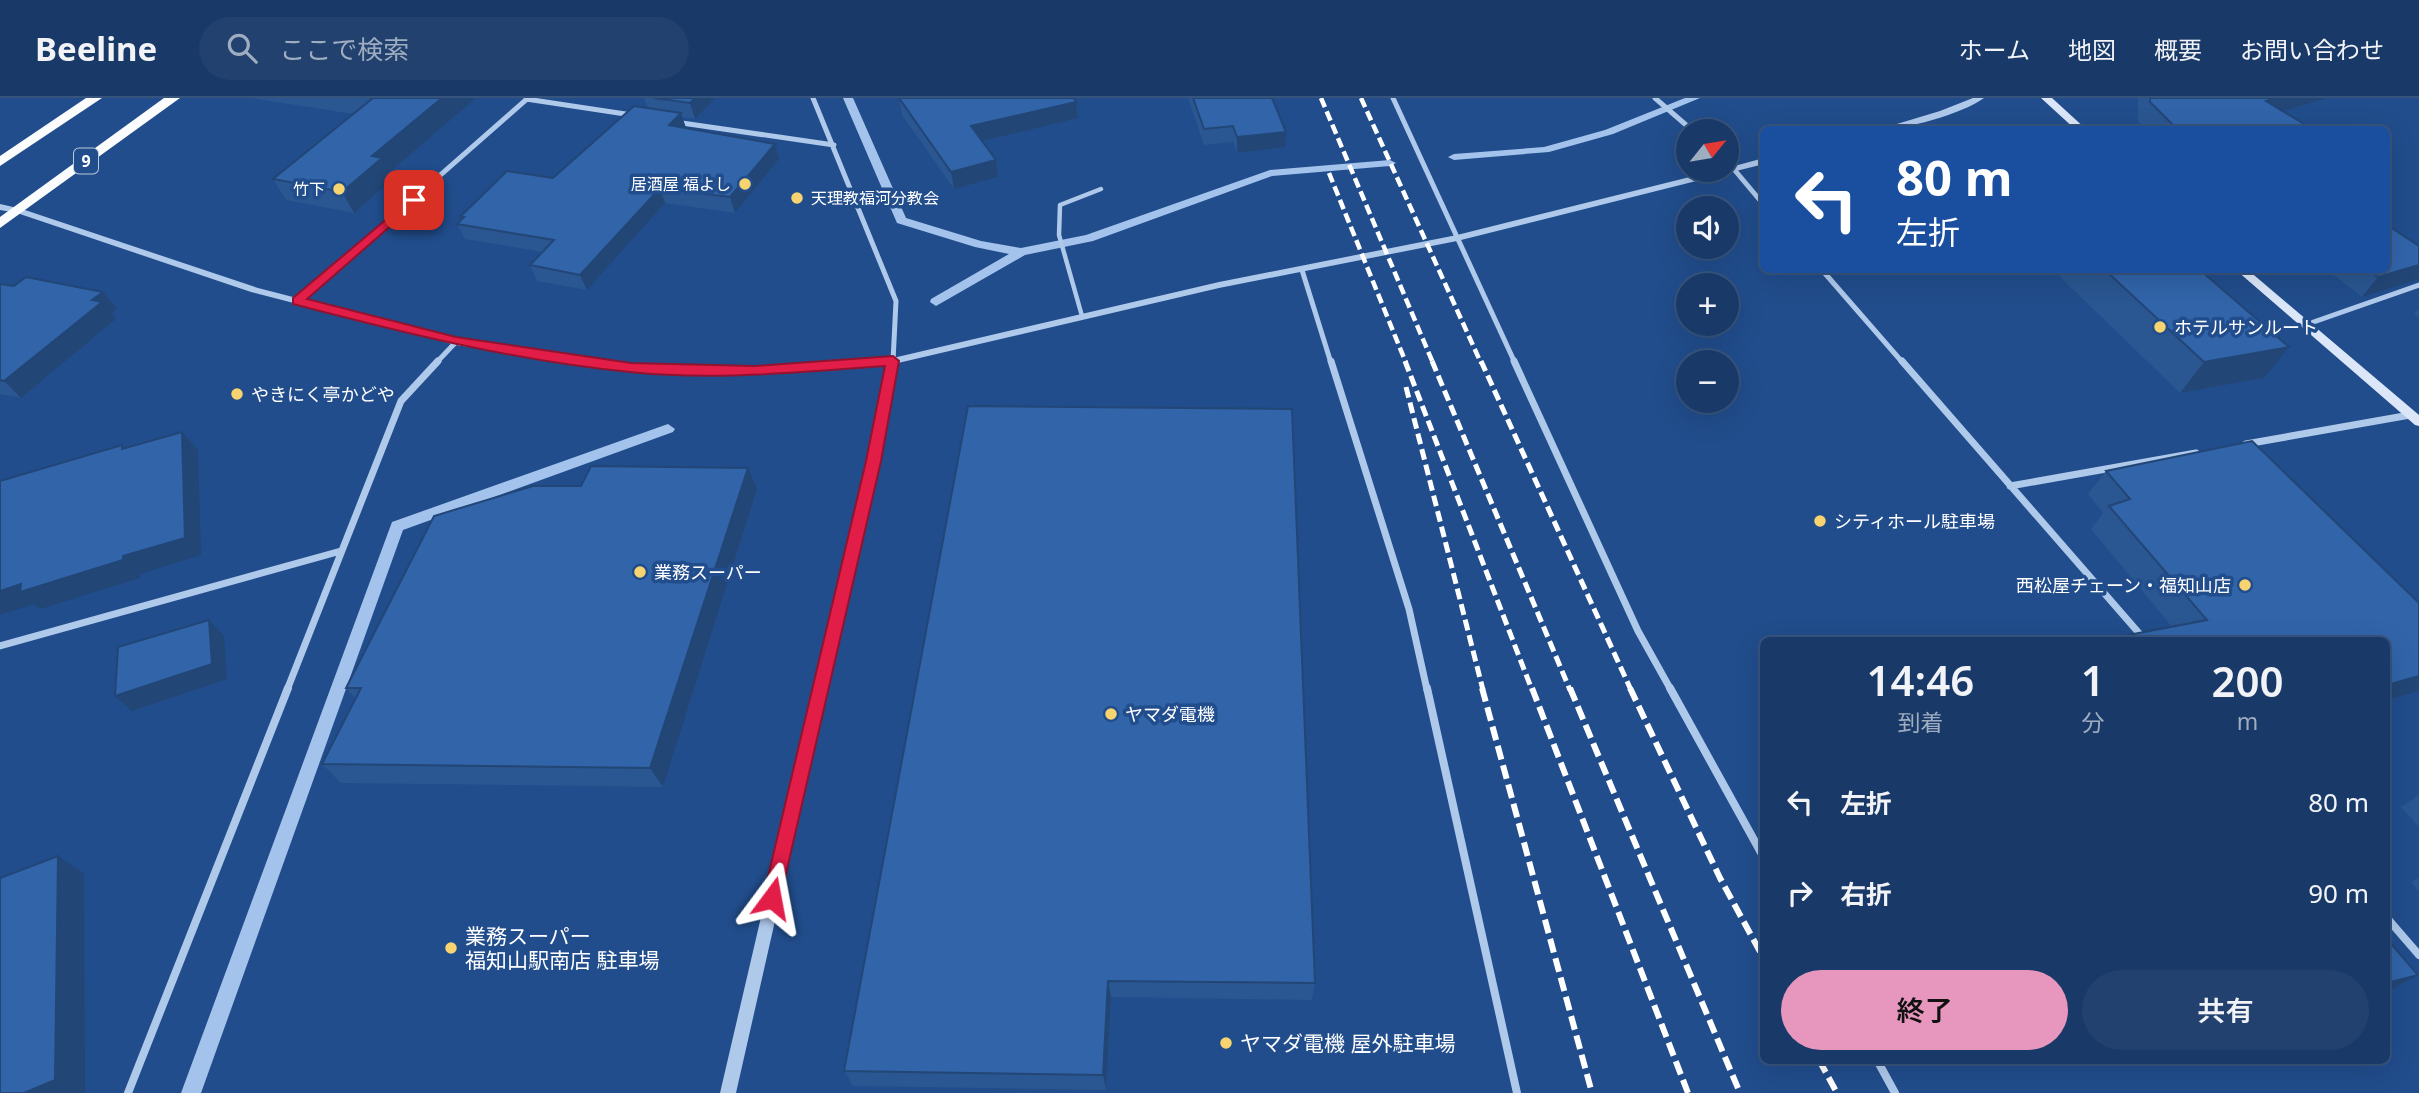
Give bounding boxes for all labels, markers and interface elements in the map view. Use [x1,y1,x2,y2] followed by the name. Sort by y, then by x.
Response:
[199,17,689,80] search box
[35,26,157,71] text: Beeline
[223,29,261,67] icon: search
[279,31,409,67] text: ここで検索
[1959,33,2030,66] text: ホーム
[2068,33,2116,66] text: 地図
[2154,33,2202,66] text: 概要
[2240,33,2384,66] text: お問い合わせ
[1676,119,1740,182] north arrow
[1676,119,1739,413] map controls
[1896,144,2013,210] text: 80 m
[74,148,98,174] road number: 9
[1781,154,1872,245] icon: left
[384,170,444,230] pin
[631,173,731,195] place label: 居酒屋 福よし
[737,176,753,192] marker: 居酒屋 福よし
[293,178,325,200] place label: 竹下
[331,181,347,197] marker: 竹下
[395,181,433,219] icon: arrive
[811,187,939,209] place label: 天理教福河分教会
[789,190,805,206] marker: 天理教福河分教会
[1676,196,1739,259] button: sound
[1896,210,1960,253] text: 左折
[1676,273,1739,336] button: +
[2174,315,2318,339] place label: ホテルサンルート
[2152,319,2168,335] marker: ホテルサンルート
[1676,350,1739,413] button: −
[251,382,395,406] place label: やきにく亭かどや
[229,386,245,402] marker: やきにく亭かどや
[1834,509,1995,533] place label: シティホール駐車場
[1812,513,1828,529] marker: シティホール駐車場
[654,560,762,584] place label: 業務スーパー
[632,564,648,580] marker: 業務スーパー
[2016,573,2231,597] place label: 西松屋チェーン・福知山店
[2237,577,2253,593] marker: 西松屋チェーン・福知山店
[1867,651,1974,708] text: 14:46
[2081,651,2105,708] text: 1
[2211,652,2283,709] text: 200
[1125,702,1215,726] place label: ヤマダ電機
[2237,705,2258,737] text: m
[1103,706,1119,722] marker: ヤマダ電機
[1897,706,1943,738] text: 到着
[2081,706,2104,738] text: 分
[1781,783,1819,821] icon: left
[2308,784,2369,820] text: 80 m
[1840,785,1892,821] text: 左折
[735,861,809,935] position arrow
[1781,874,1819,912] icon: right
[2308,875,2369,911] text: 90 m
[1840,876,1892,912] text: 右折
[465,922,659,974] place label: 業務スーパー 福知山駅南店 駐車場
[443,940,459,956] marker: 業務スーパー 福知山駅南店 駐車場
[1781,970,2068,1050] button: 終了
[2082,970,2369,1050] button: 共有
[1240,1029,1455,1057] place label: ヤマダ電機 屋外駐車場
[1218,1035,1234,1051] marker: ヤマダ電機 屋外駐車場

